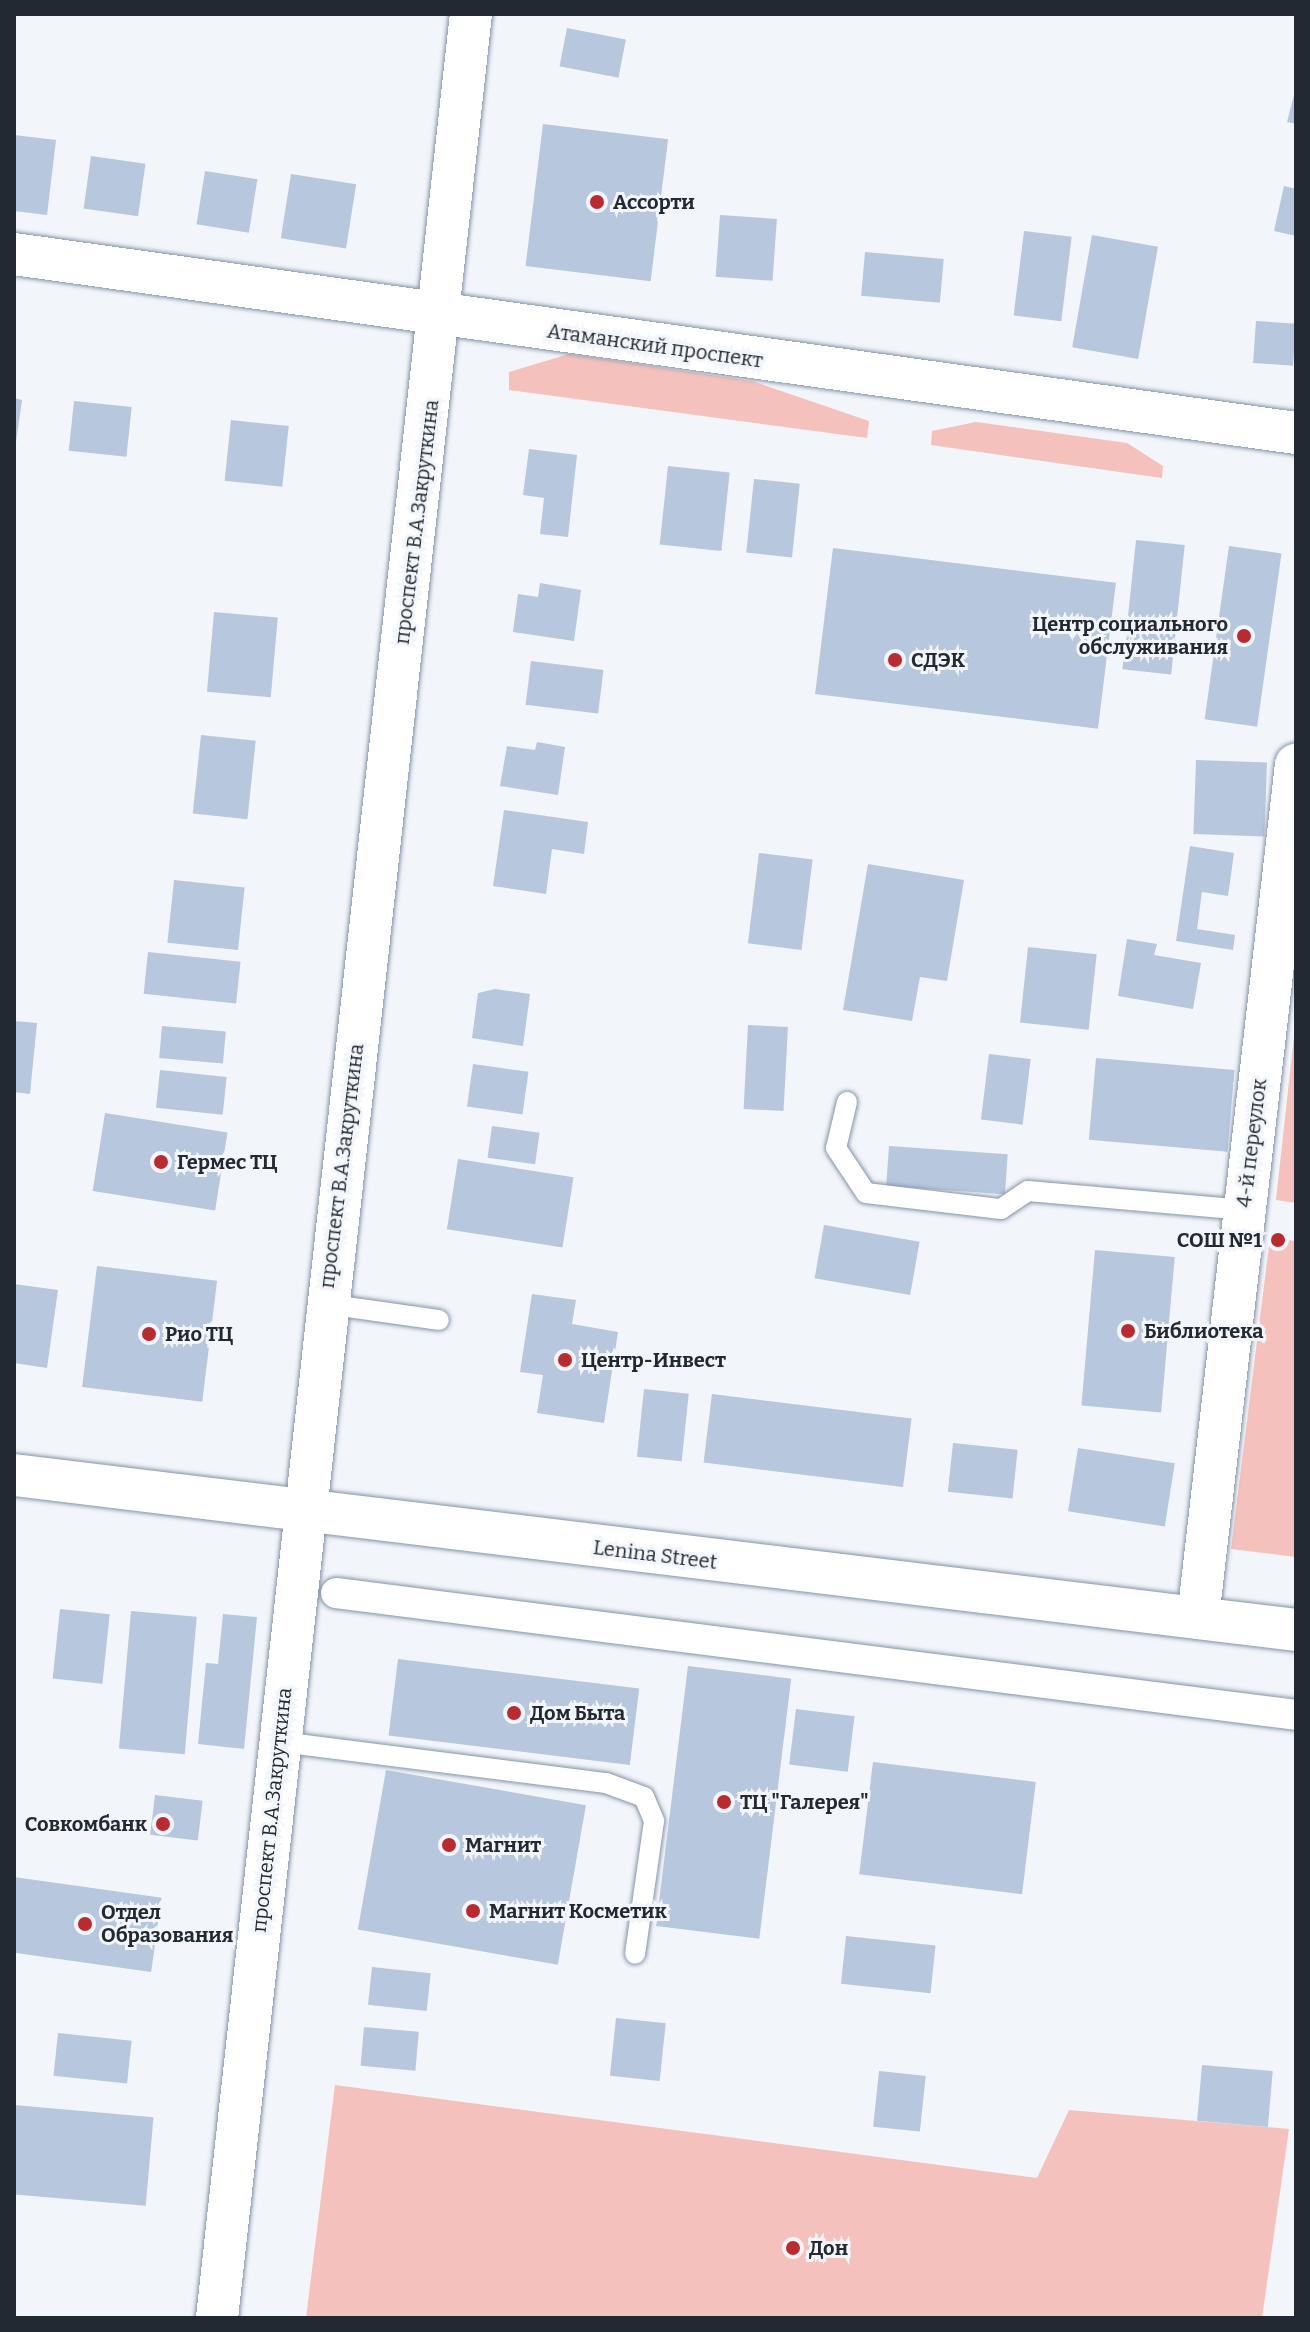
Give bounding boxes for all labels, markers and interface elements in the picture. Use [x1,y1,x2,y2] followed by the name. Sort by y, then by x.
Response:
[613,190,695,214] place label: Ассорти
[588,193,606,211] marker: Ассорти
[546,319,764,373] street label: Атаманский проспект
[390,398,444,646] street label: проспект В.А.Закруткина
[1032,612,1228,659] place label: Центр социального обслуживания
[1235,627,1253,645] marker: Центр социального обслуживания
[911,648,965,672] place label: СДЭК
[886,651,904,669] marker: СДЭК
[315,1042,369,1290] street label: проспект В.А.Закруткина
[1232,1077,1272,1209] street label: 4-й переулок
[177,1150,278,1174] place label: Гермес ТЦ
[152,1153,170,1171] marker: Гермес ТЦ
[1177,1228,1262,1252] place label: СОШ №1
[1269,1231,1287,1249] marker: СОШ №1
[1144,1319,1263,1343] place label: Библиотека
[165,1322,233,1346] place label: Рио ТЦ
[1119,1322,1137,1340] marker: Библиотека
[140,1325,158,1343] marker: Рио ТЦ
[581,1348,726,1372] place label: Центр-Инвест
[556,1351,574,1369] marker: Центр-Инвест
[592,1536,718,1574] street label: Lenina Street
[247,1686,297,1934] street label: проспект В.А.Закруткина
[530,1701,625,1725] place label: Дом Быта
[505,1704,523,1722] marker: Дом Быта
[740,1790,869,1814] place label: ТЦ "Галерея"
[715,1793,733,1811] marker: ТЦ "Галерея"
[25,1812,147,1836] place label: Совкомбанк
[154,1815,172,1833] marker: Совкомбанк
[465,1833,541,1857] place label: Магнит
[440,1836,458,1854] marker: Магнит
[489,1899,667,1923] place label: Магнит Косметик
[101,1900,233,1947] place label: Отдел Образования
[464,1902,482,1920] marker: Магнит Косметик
[76,1915,94,1933] marker: Отдел Образования
[809,2236,848,2260] place label: Дон
[784,2239,802,2257] marker: Дон

